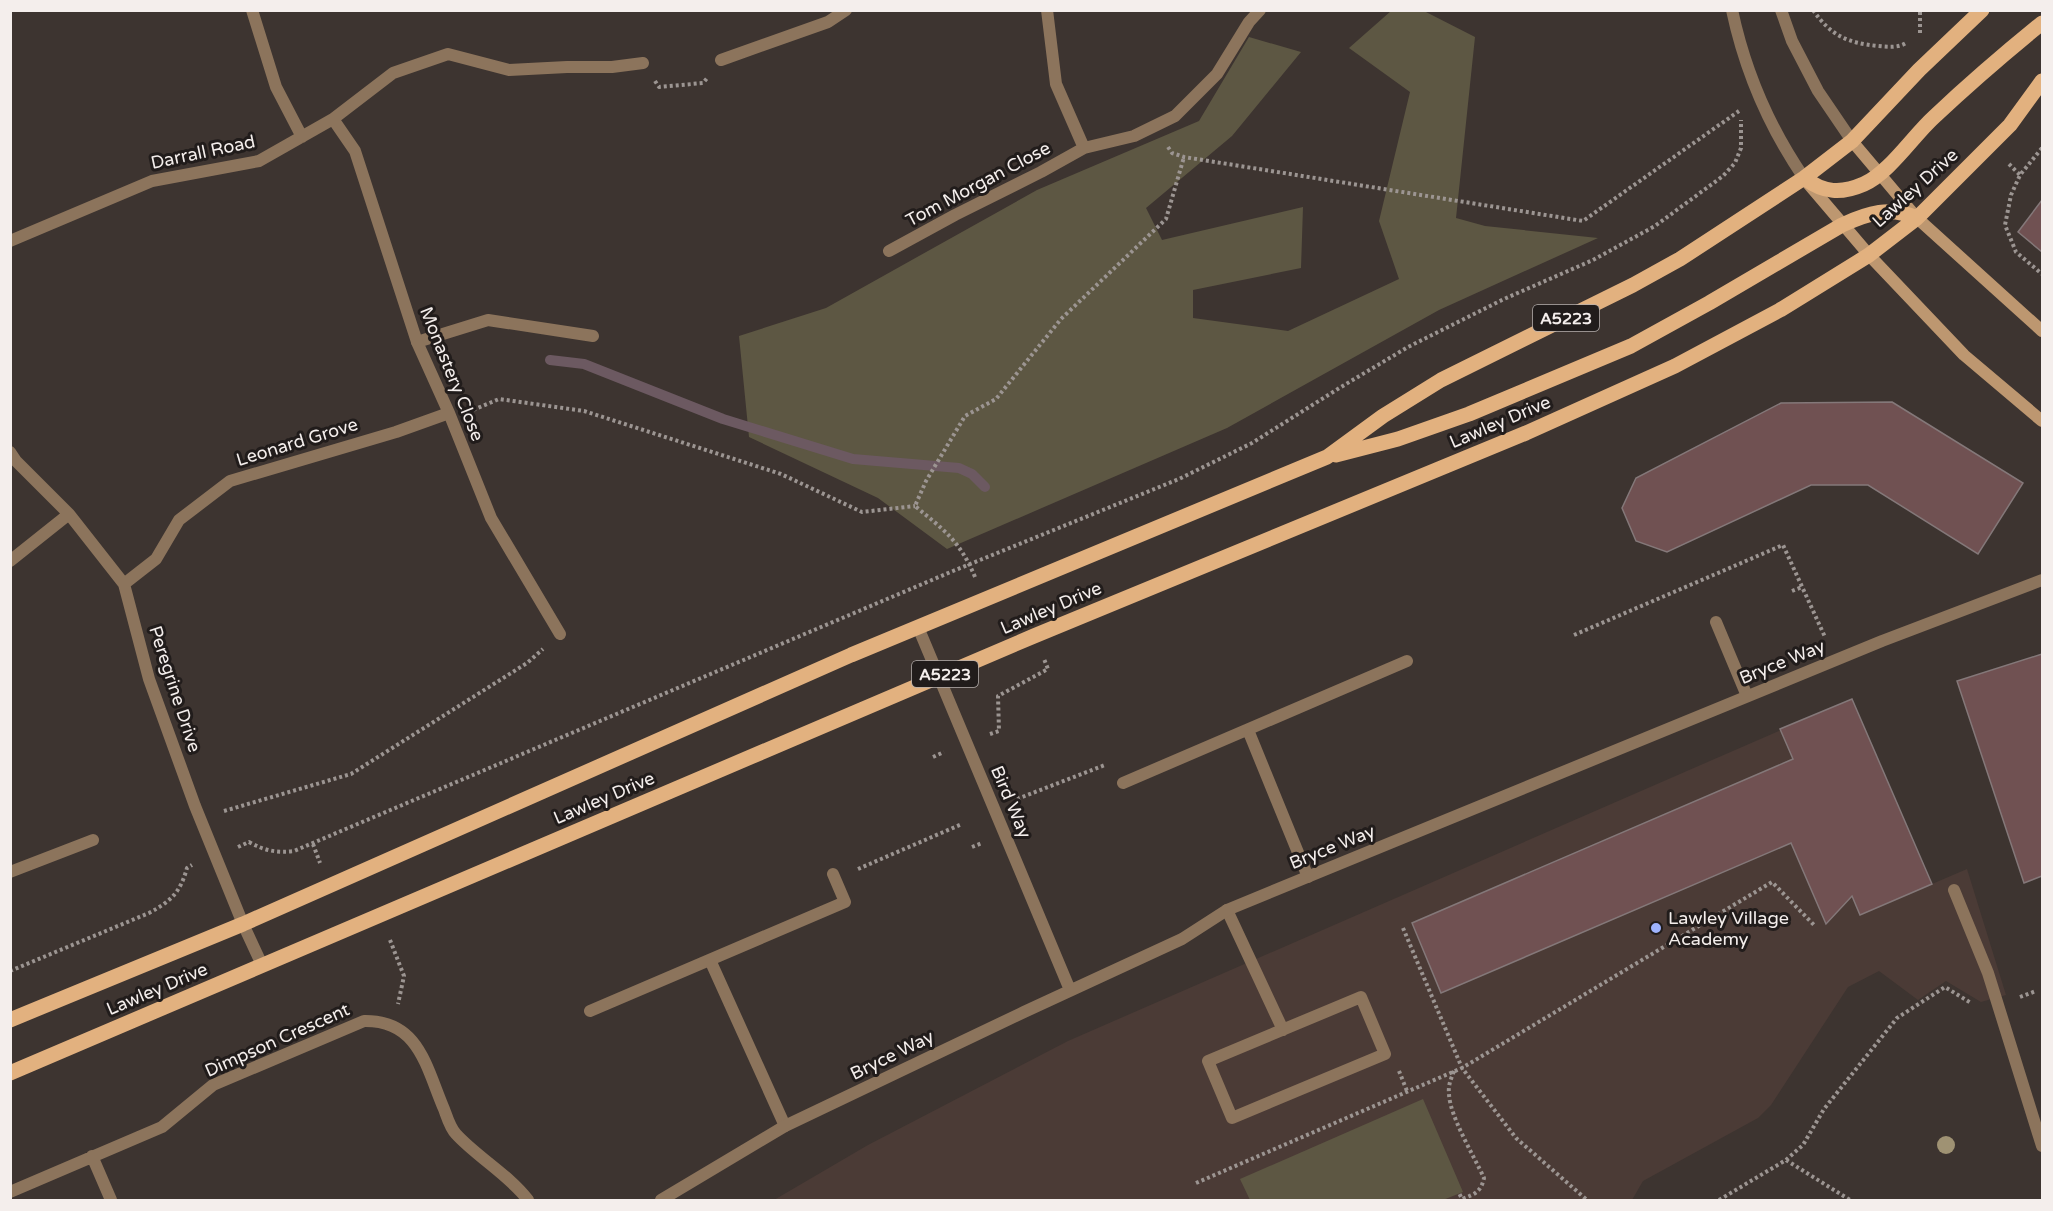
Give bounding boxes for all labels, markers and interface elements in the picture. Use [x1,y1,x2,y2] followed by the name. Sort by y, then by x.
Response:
[149,130,257,174] street label: Darrall Road
[902,137,1054,231] street label: Tom Morgan Close
[1868,144,1962,232] street label: Lawley Drive
[415,304,489,444] street label: Monastery Close
[1533,305,1599,331] road number: A5223
[1446,391,1554,453] street label: Lawley Drive
[234,413,360,471] street label: Leonard Grove
[997,577,1105,639] street label: Lawley Drive
[144,623,206,755] street label: Peregrine Drive
[1736,635,1828,689] street label: Bryce Way
[912,661,978,687] road number: A5223
[986,762,1036,842] street label: Bird Way
[550,767,658,829] street label: Lawley Drive
[1286,820,1378,874] street label: Bryce Way
[1668,907,1789,950] place label: Lawley Village Academy
[1649,921,1663,935] marker: Lawley Village Academy
[103,958,211,1020] street label: Lawley Drive
[201,998,353,1082] street label: Dimpson Crescent
[847,1025,938,1085] street label: Bryce Way

